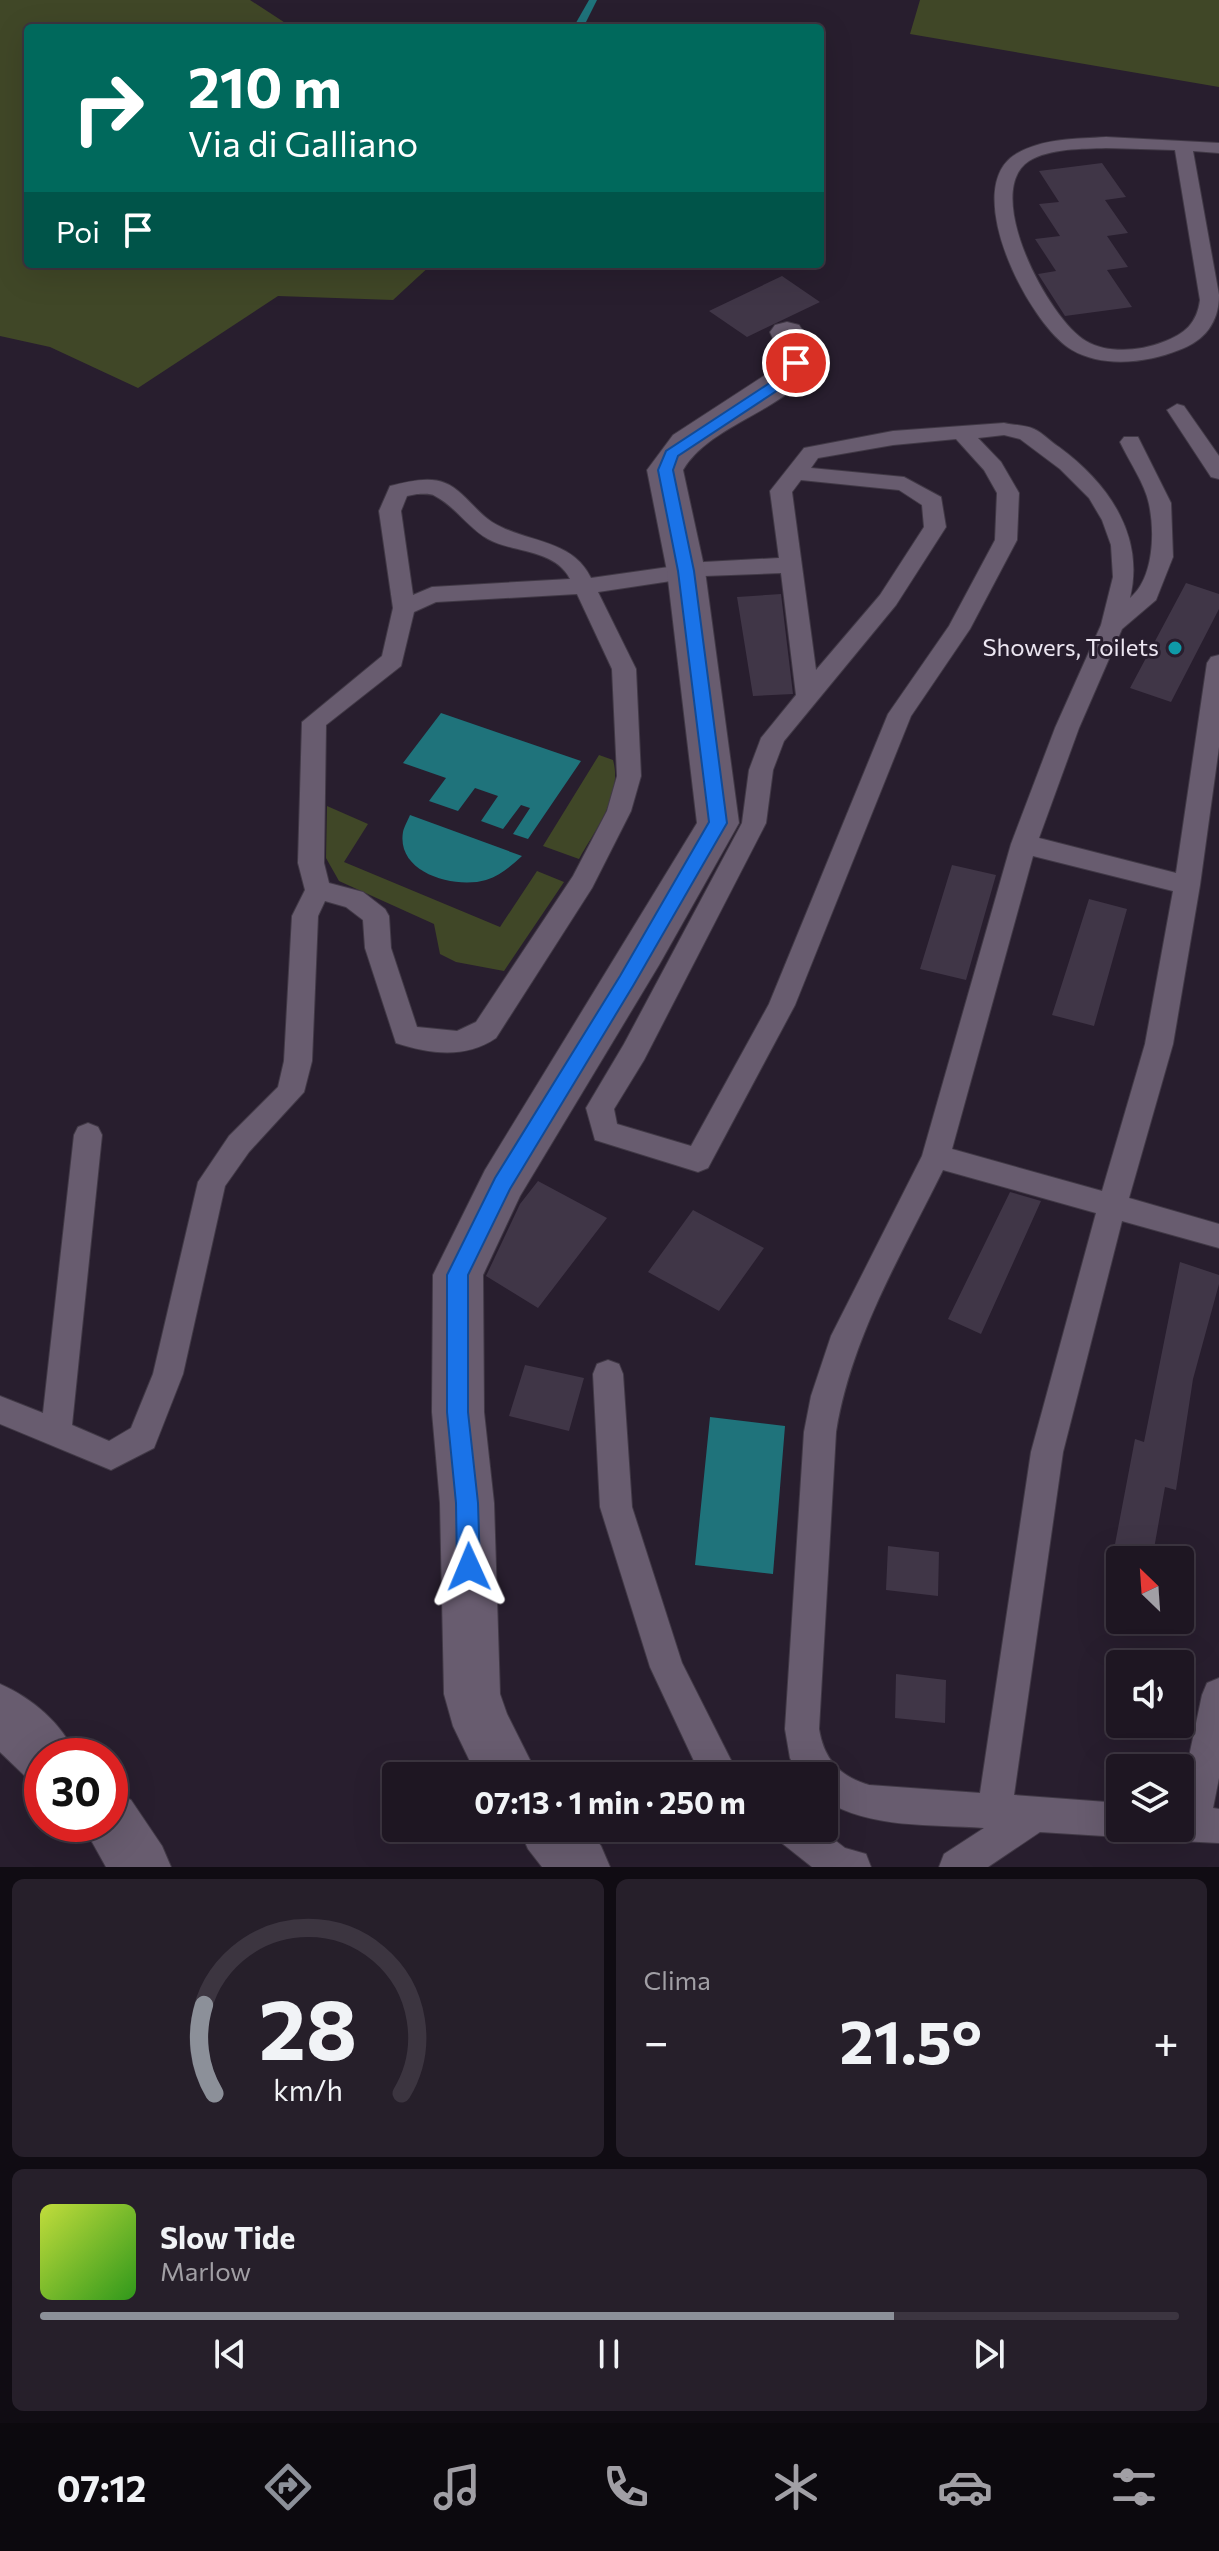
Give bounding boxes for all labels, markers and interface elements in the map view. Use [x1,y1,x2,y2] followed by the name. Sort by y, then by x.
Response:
[188,51,342,120] text: 210 m
[56,56,160,160] icon: right
[188,120,418,164] text: Via di Galliano
[116,208,160,252] icon: arrive
[56,212,100,249] text: Poi
[762,329,830,397] pin
[774,341,818,385] icon: arrive
[982,632,1159,661] place label: Showers, Toilets
[1166,639,1184,657] marker: Showers, Toilets
[427,1525,511,1609] position arrow
[1106,1546,1194,1634] north arrow
[1106,1546,1194,1842] map controls
[1106,1650,1194,1738] button: sound
[24,1738,128,1842] speed limit sign: 30
[1106,1754,1194,1842] button: layers
[474,1783,746,1820] text: 07:13 · 1 min · 250 m
[644,1964,711,1995] text: Clima
[259,1975,357,2077] text: 28
[840,2003,982,2076] text: 21.5°
[644,2013,669,2067] text: −
[1153,2013,1179,2067] text: +
[273,2072,343,2107] text: km/h
[160,2218,295,2255] text: Slow Tide
[160,2255,251,2286] text: Marlow
[208,2332,252,2376] icon: previous
[587,2332,631,2376] icon: pause
[967,2332,1011,2376] icon: next
[260,2459,316,2515] icon: directions
[429,2459,485,2515] icon: music
[598,2459,654,2515] icon: phone
[768,2459,824,2515] icon: climate
[937,2459,993,2515] icon: car
[1106,2459,1162,2515] icon: filters
[57,2465,146,2509] text: 07:12

